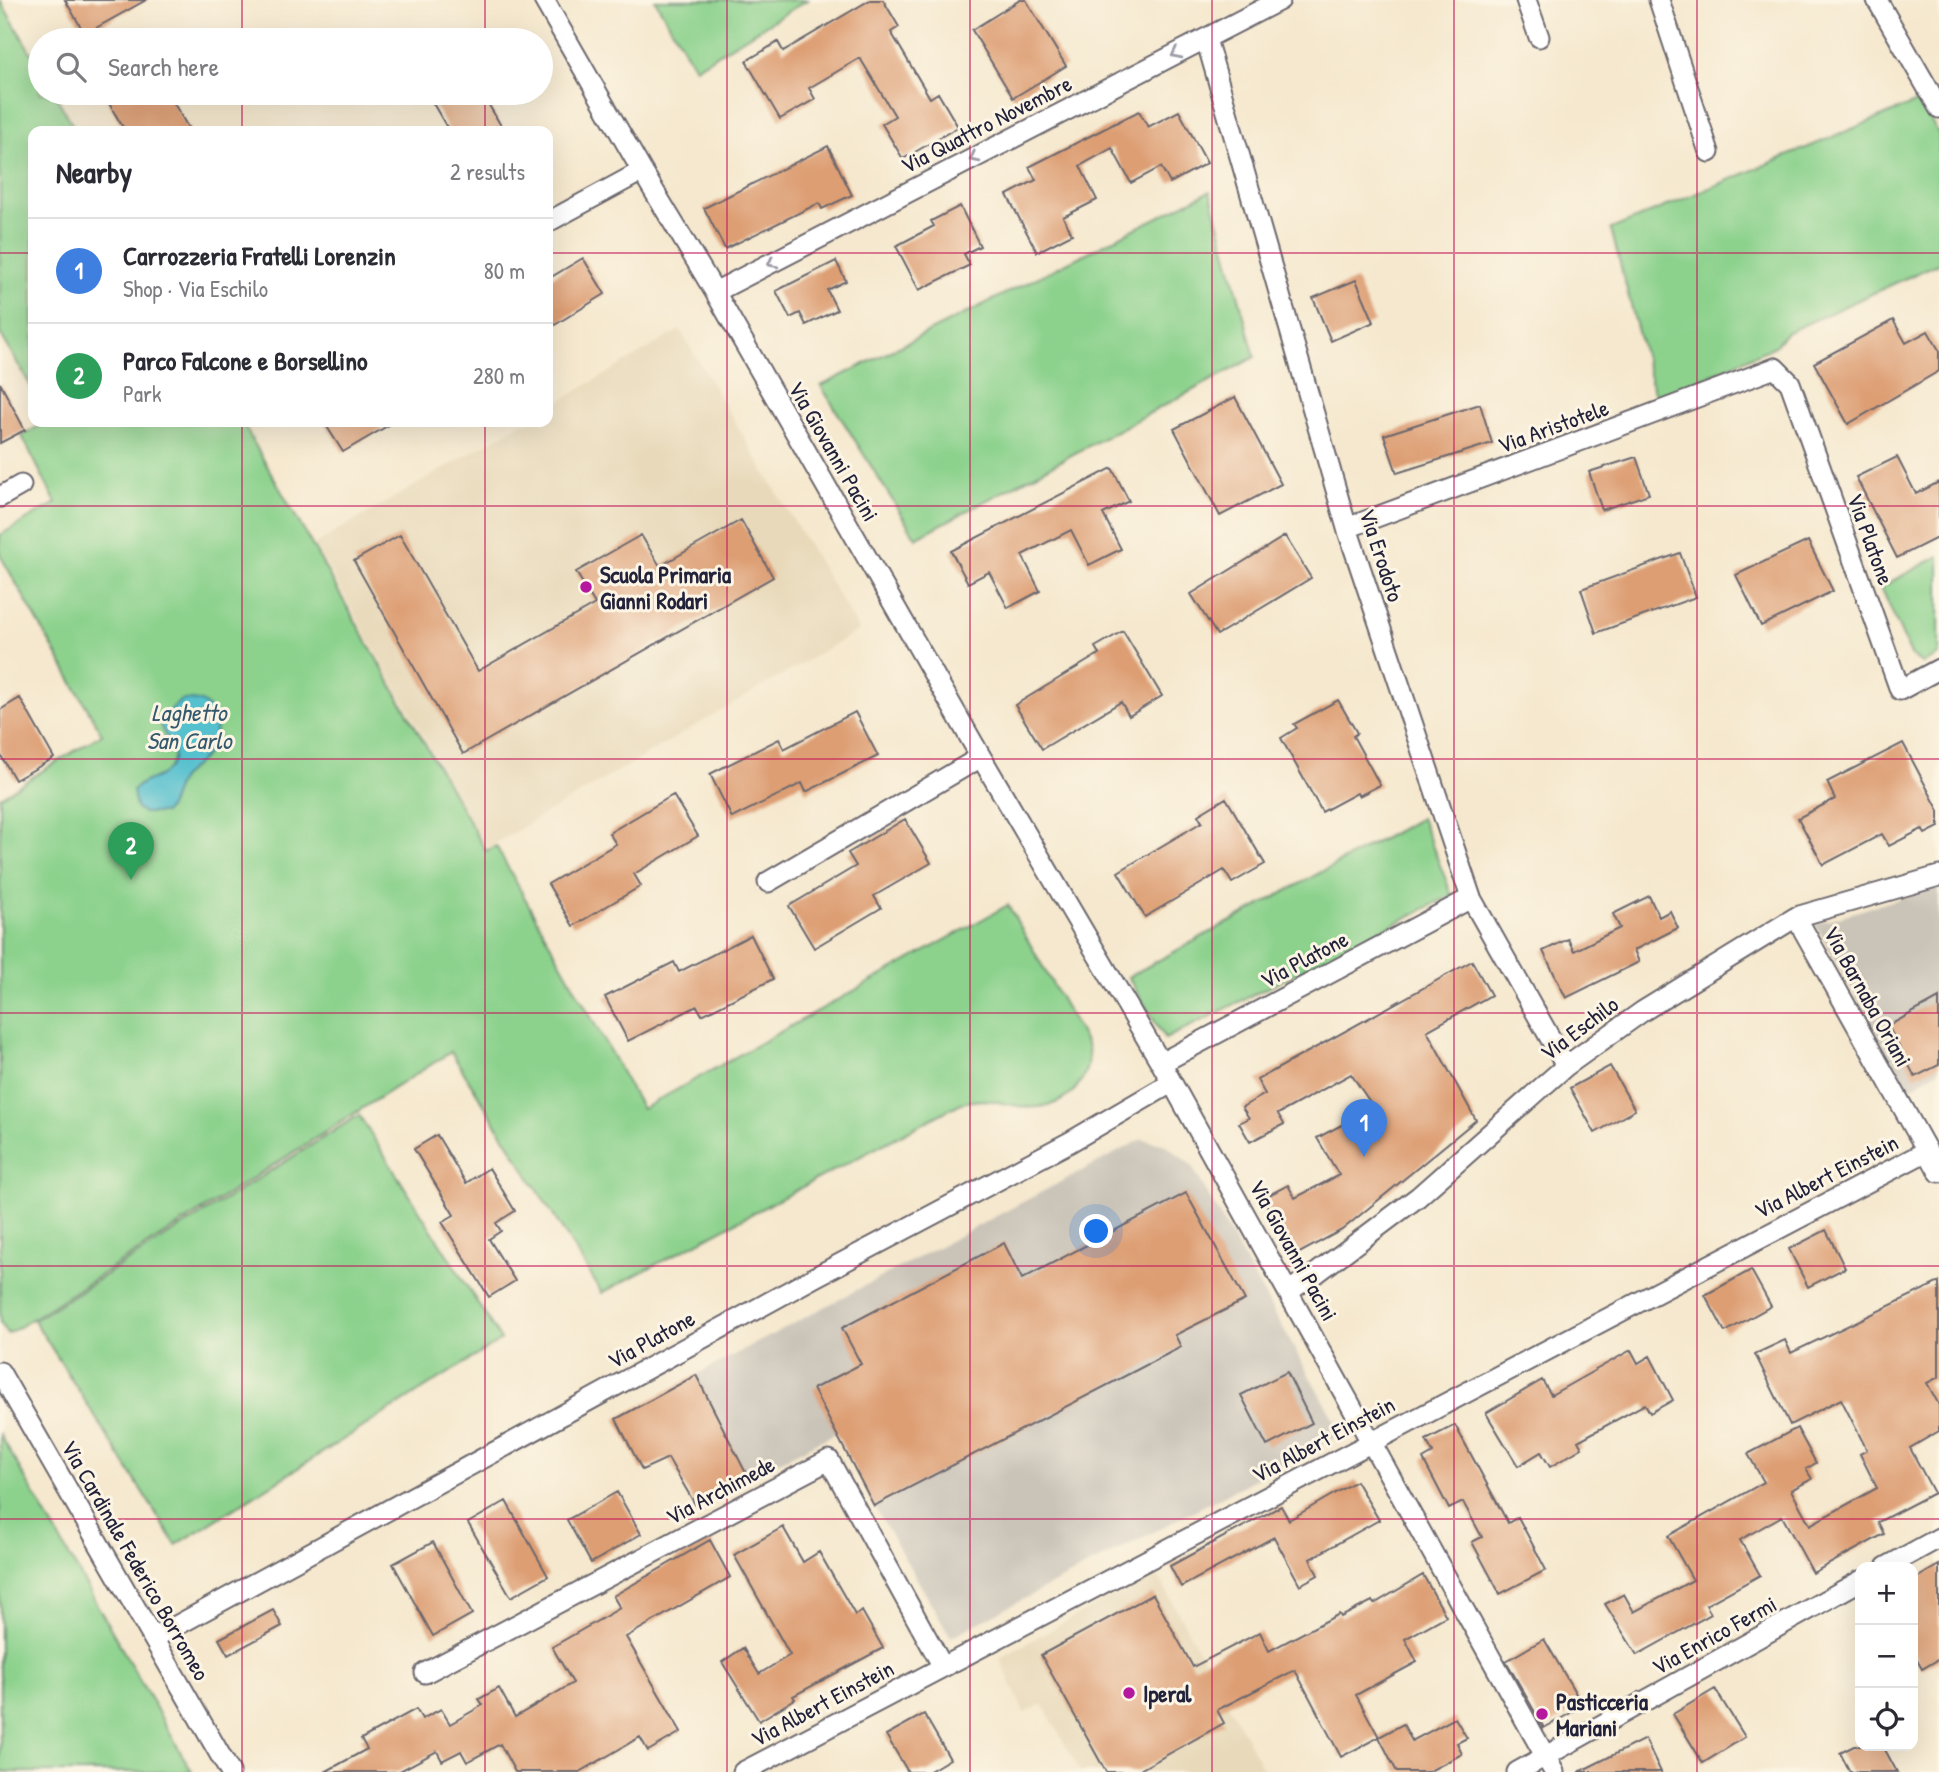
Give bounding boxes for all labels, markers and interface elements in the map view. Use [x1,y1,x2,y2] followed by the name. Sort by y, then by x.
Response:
[28,28,553,105] search box
[1171,46,1183,59] one-way arrow
[52,48,90,86] icon: search
[108,49,219,84] text: Search here
[895,68,1077,180] street label: Via Quattro Novembre
[969,150,981,164] one-way arrow
[56,152,132,192] text: Nearby
[450,156,525,187] text: 2 results
[123,238,396,273] text: Carrozzeria Fratelli Lorenzin
[767,254,779,268] one-way arrow
[75,255,83,286] text: 1
[484,255,525,286] text: 80 m
[123,273,268,304] text: Shop · Via Eschilo
[123,343,367,378] text: Parco Falcone e Borsellino
[74,360,84,391] text: 2
[473,360,525,391] text: 280 m
[781,375,887,527] street label: Via Giovanni Pacini
[123,378,161,409] text: Park
[1493,392,1613,460] street label: Via Aristotele
[1840,489,1902,589] street label: Via Platone
[1352,505,1412,605] street label: Via Erodoto
[600,559,731,616] place label: Scuola Primaria Gianni Rodari
[578,579,594,595] marker: Scuola Primaria Gianni Rodari
[147,696,234,756] water label: Laghetto San Carlo
[108,822,154,880] pin: 2
[1817,920,1919,1072] street label: Via Barnaba Oriani
[1255,923,1353,995] street label: Via Platone
[1534,988,1624,1068] street label: Via Eschilo
[1341,1099,1387,1157] pin: 1
[1749,1126,1903,1226] street label: Via Albert Einstein
[1242,1174,1346,1326] street label: Via Giovanni Pacini
[1079,1214,1113,1248] your location
[602,1302,700,1376] street label: Via Platone
[1246,1388,1400,1490] street label: Via Albert Einstein
[54,1434,218,1686] street label: Via Cardinale Federico Borromeo
[660,1448,780,1532] street label: Via Archimede
[1855,1562,1918,1751] map controls
[1855,1562,1918,1625] button: +
[1646,1588,1782,1682] street label: Via Enrico Fermi
[1855,1625,1918,1688] button: −
[745,1652,899,1754] street label: Via Albert Einstein
[1143,1678,1192,1710] place label: Iperal
[1121,1685,1137,1701] marker: Iperal
[1556,1686,1648,1743] place label: Pasticceria Mariani
[1855,1688,1918,1751] button: locate
[1534,1706,1550,1722] marker: Pasticceria Mariani

